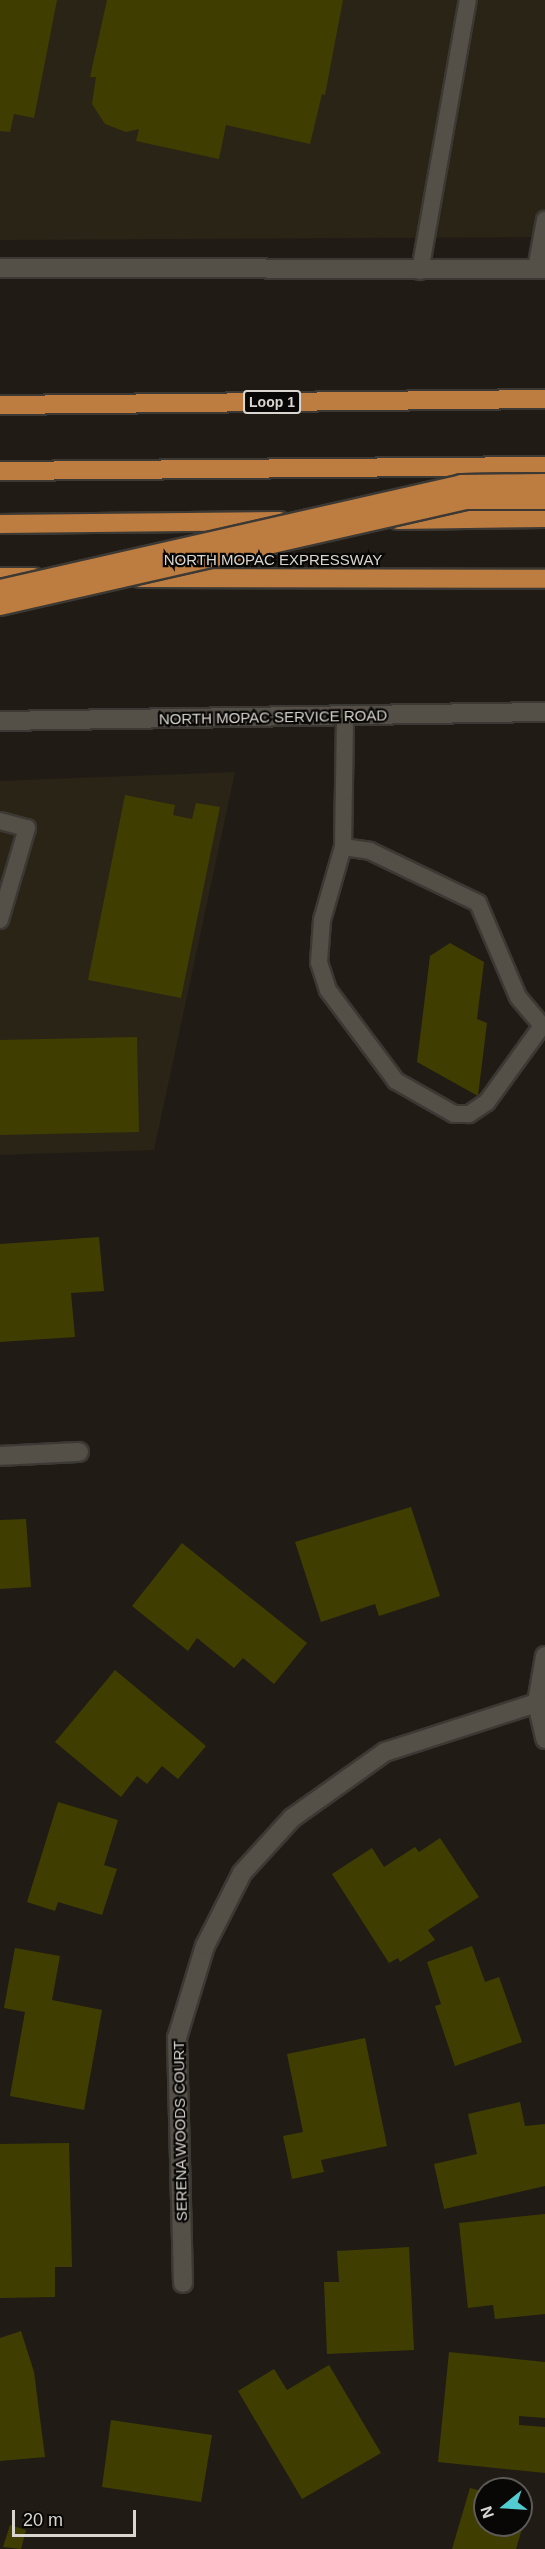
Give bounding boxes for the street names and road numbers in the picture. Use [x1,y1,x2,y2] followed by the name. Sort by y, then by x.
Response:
[242,391,302,413] road number: Loop 1
[164,551,382,569] street label: NORTH MOPAC EXPRESSWAY
[159,706,387,728] street label: NORTH MOPAC SERVICE ROAD
[169,2040,191,2222] street label: SERENA WOODS COURT

